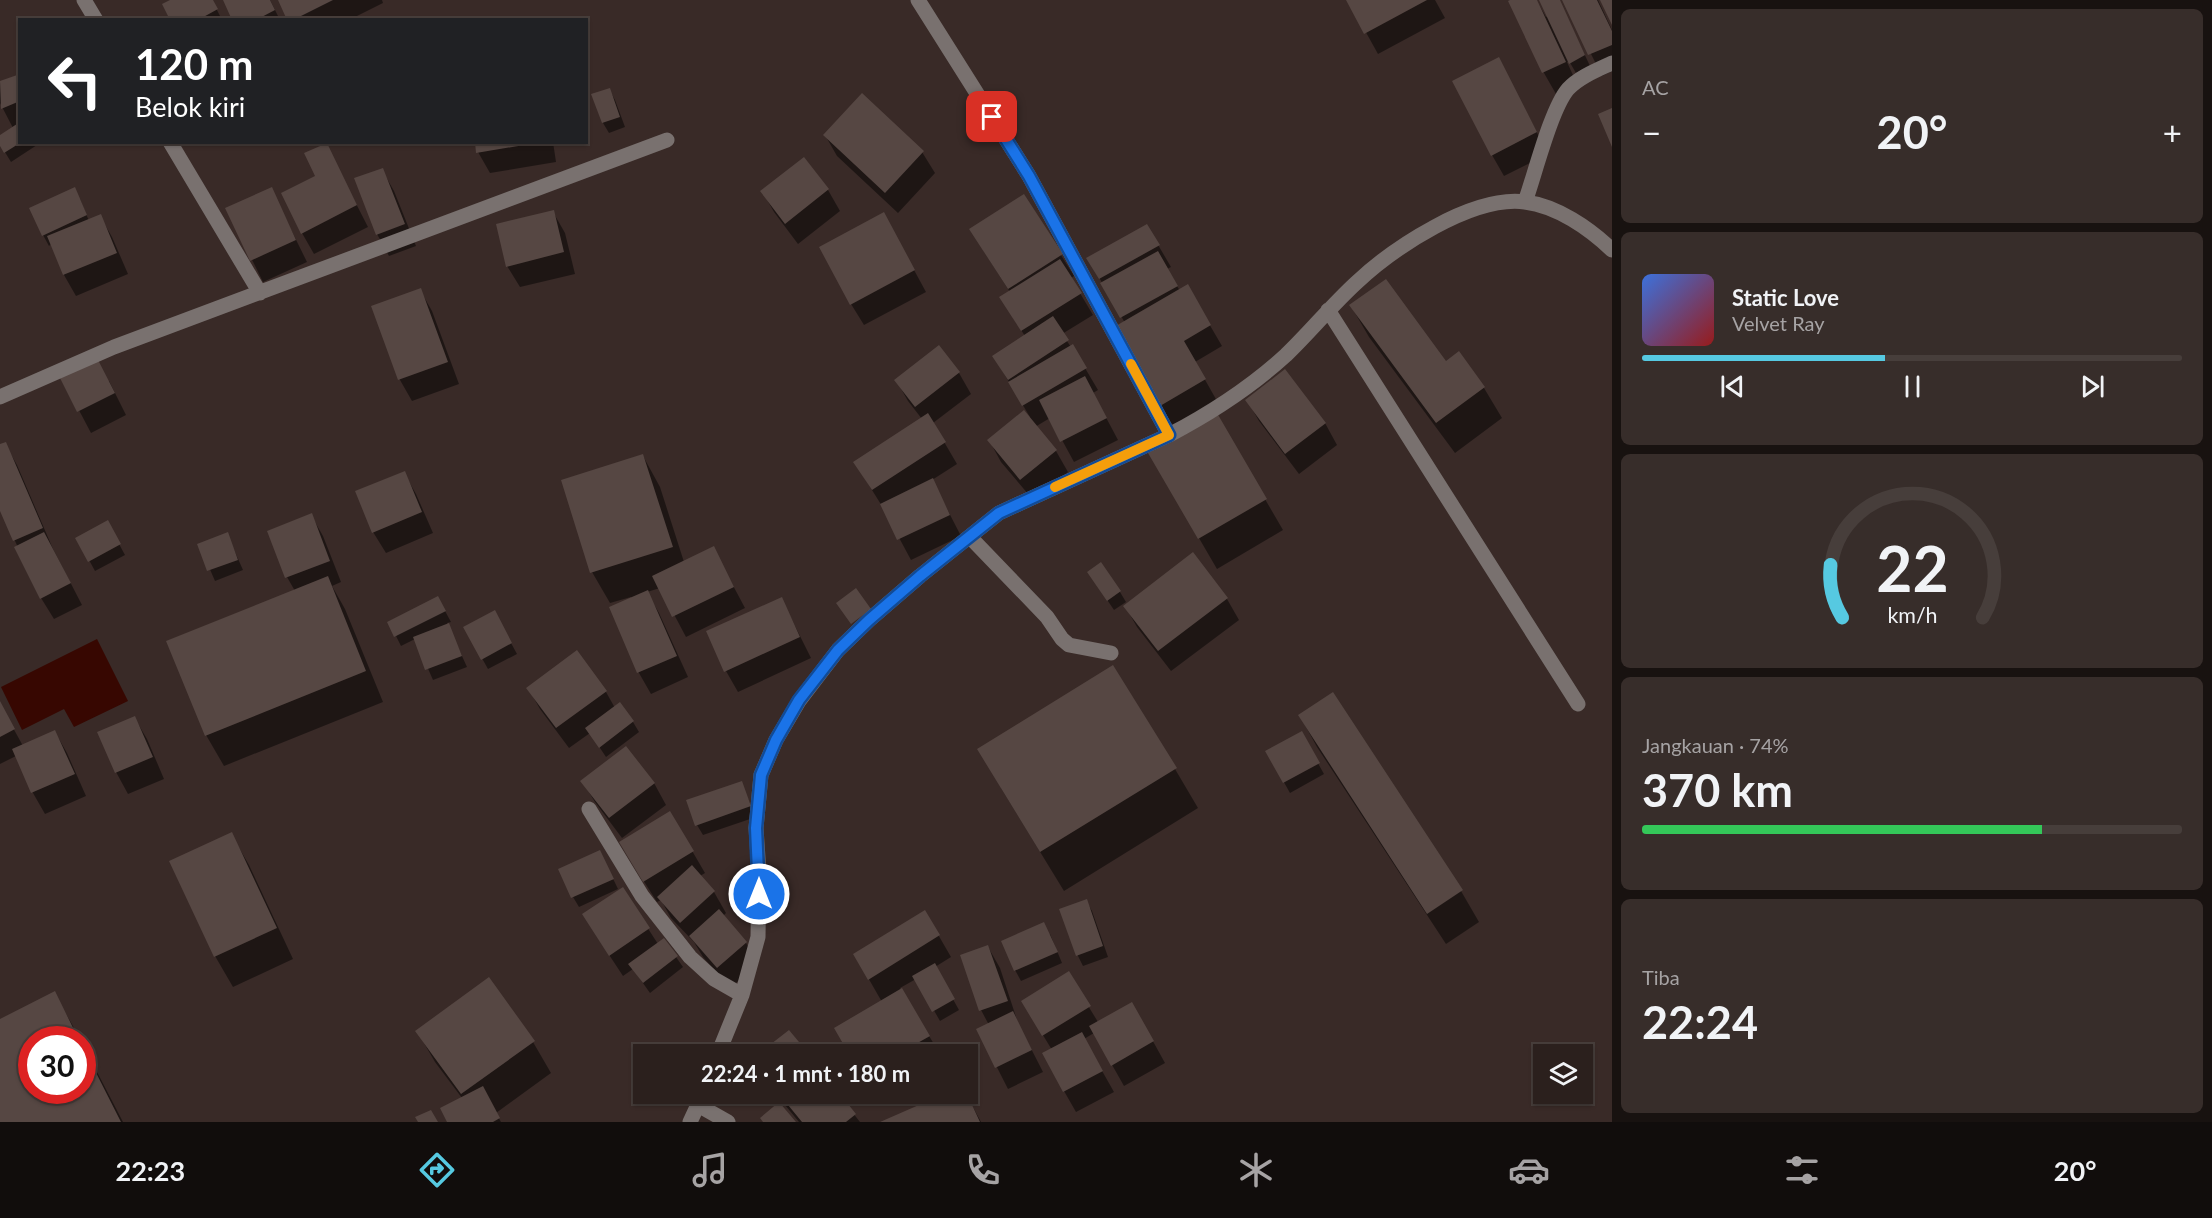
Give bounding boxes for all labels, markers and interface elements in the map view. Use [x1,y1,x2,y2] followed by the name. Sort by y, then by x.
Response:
[135,39,253,89] text: 120 m
[36,42,114,120] icon: left
[1642,75,1669,99] text: AC
[135,90,245,123] text: Belok kiri
[966,91,1017,142] pin
[975,100,1008,133] icon: arrive
[1877,105,1947,159] text: 20°
[1642,112,1661,152] text: −
[2163,112,2182,152] text: +
[1732,284,1839,311] text: Static Love
[1732,311,1825,335] text: Velvet Ray
[1716,370,1749,403] icon: previous
[1896,370,1929,403] icon: pause
[2076,370,2109,403] icon: next
[1876,530,1948,605] text: 22
[1887,602,1937,628] text: km/h
[1642,733,1789,757] text: Jangkauan · 74%
[1642,763,1793,817] text: 370 km
[727,862,791,926] position arrow
[1642,965,1680,989] text: Tiba
[1642,995,1758,1049] text: 22:24
[18,1026,96,1104] speed limit sign: 30
[1533,1044,1593,1104] map controls
[1533,1044,1593,1104] button: layers
[701,1060,910,1087] text: 22:24 · 1 mnt · 180 m
[416,1149,458,1191] icon: directions
[689,1149,731,1191] icon: music
[962,1149,1004,1191] icon: phone
[1235,1149,1277,1191] icon: climate
[1508,1149,1550,1191] icon: car
[1781,1149,1823,1191] icon: filters
[115,1154,185,1187] text: 22:23
[2054,1154,2096,1187] text: 20°

